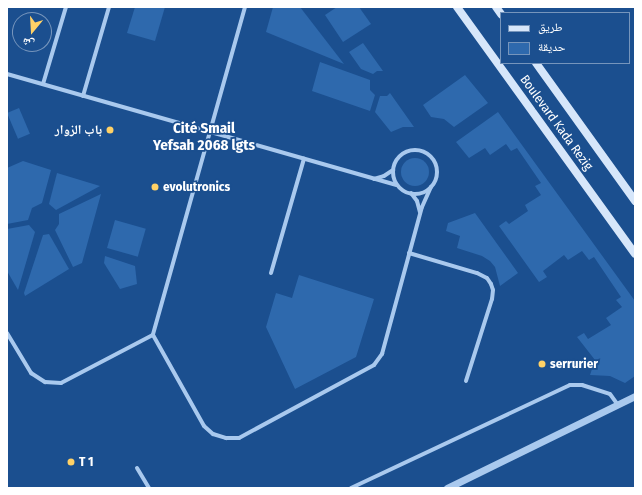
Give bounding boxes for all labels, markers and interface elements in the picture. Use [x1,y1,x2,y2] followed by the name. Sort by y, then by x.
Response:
[12,12,52,52] north arrow
[500,12,630,64] legend
[538,20,563,34] text: طريق
[21,35,36,51] text: ش
[538,40,566,54] text: حديقة
[516,72,596,174] street label: Boulevard Kada Rezig
[153,119,255,154] district label: Cité Smail Yefsah 2068 lgts
[55,122,102,138] place label: باب الزوار
[105,125,115,135] marker: باب الزوار
[163,179,230,195] place label: evolutronics
[150,182,160,192] marker: evolutronics
[550,356,598,372] place label: serrurier
[537,359,547,369] marker: serrurier
[79,454,94,470] place label: T 1
[66,457,76,467] marker: T 1

